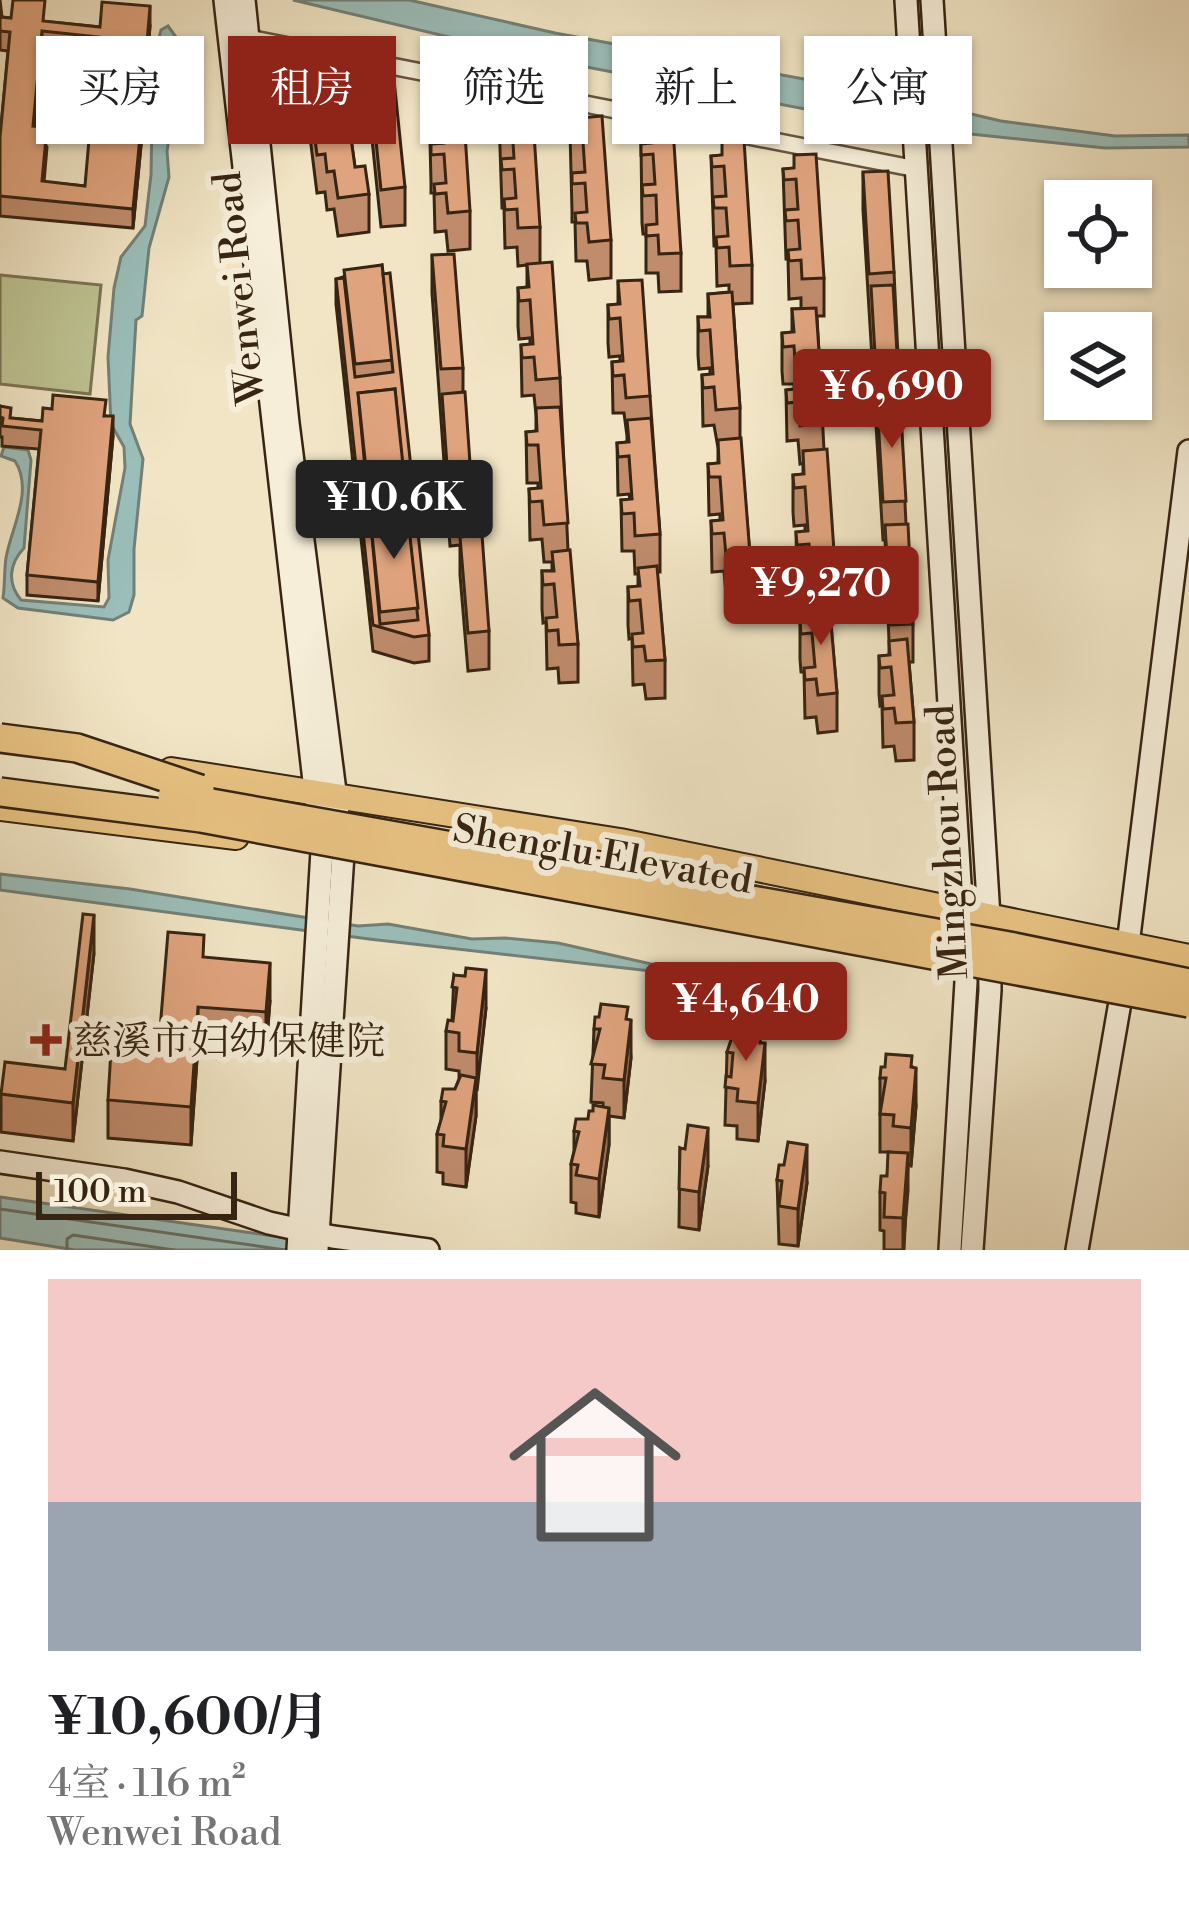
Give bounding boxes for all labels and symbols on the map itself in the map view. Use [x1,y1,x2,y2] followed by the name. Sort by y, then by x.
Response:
[204,169,277,408] street label: Wenwei Road
[794,349,990,451] pin: ¥6,690
[296,460,492,562] pin: ¥10.6K
[723,546,919,648] pin: ¥9,270
[917,703,980,981] street label: Mingzhou Road
[449,805,756,906] street label: Shenglu Elevated
[648,962,844,1064] pin: ¥4,640
[73,1018,385,1067] place label: 慈溪市妇幼保健院
[30,1024,62,1056] marker: 慈溪市妇幼保健院
[36,1166,237,1219] scale bar

